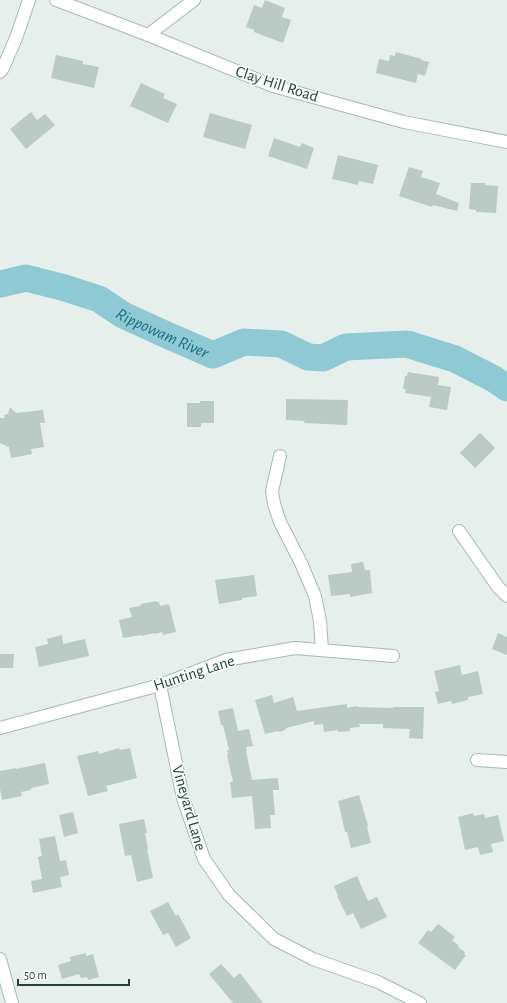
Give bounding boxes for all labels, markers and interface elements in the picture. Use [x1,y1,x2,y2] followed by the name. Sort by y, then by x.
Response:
[233,63,320,106] street label: Clay Hill Road
[113,305,212,361] water label: Rippowam River
[151,652,237,694] street label: Hunting Lane
[168,764,209,853] street label: Vineyard Lane
[18,961,129,987] scale bar
[24,969,47,981] text: 50 m

